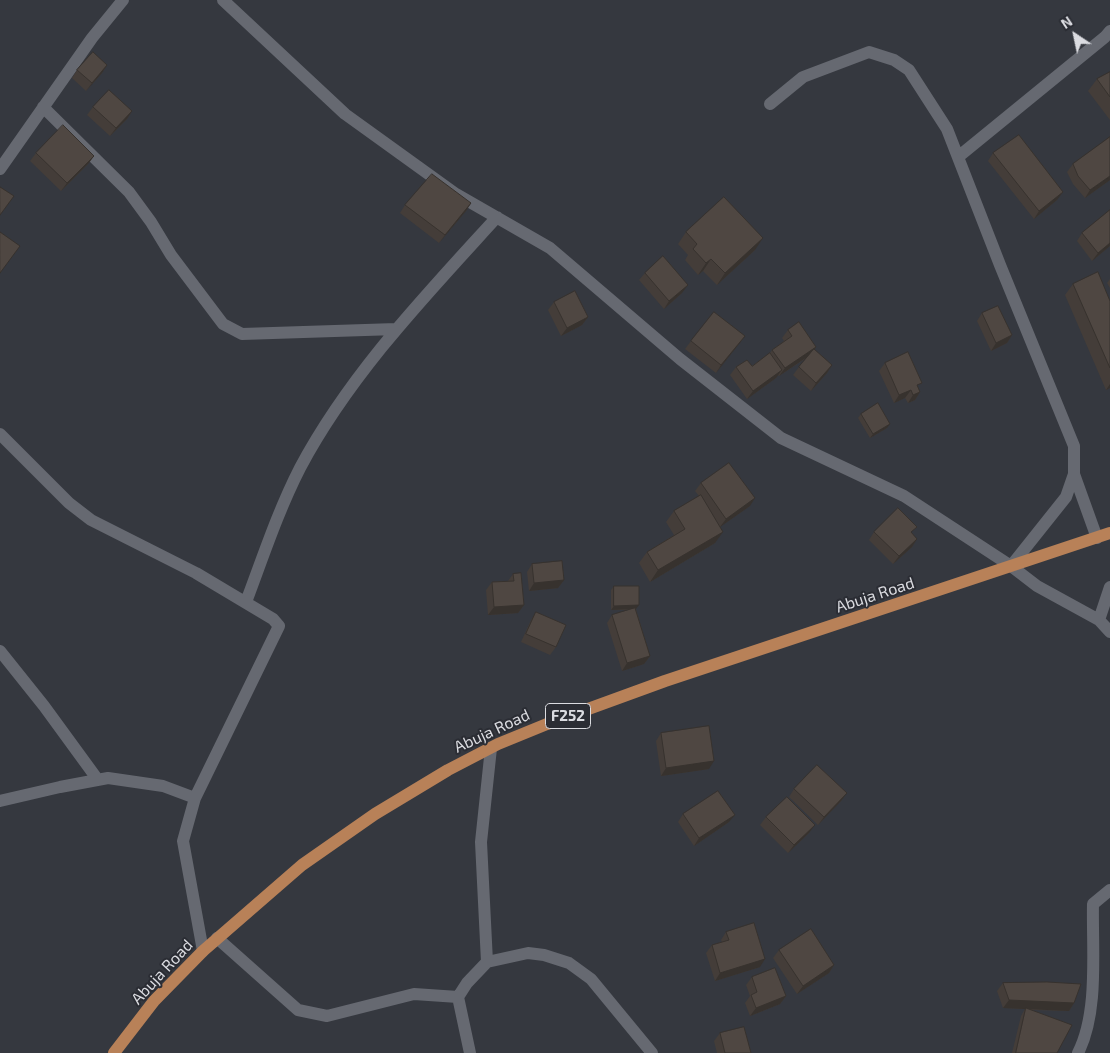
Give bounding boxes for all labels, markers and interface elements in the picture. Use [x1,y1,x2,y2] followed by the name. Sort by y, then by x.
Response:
[1050,10,1100,60] north arrow
[1057,12,1075,32] text: N
[833,573,917,617] street label: Abuja Road
[546,704,590,728] road number: F252
[451,705,533,757] street label: Abuja Road
[127,936,197,1008] street label: Abuja Road

